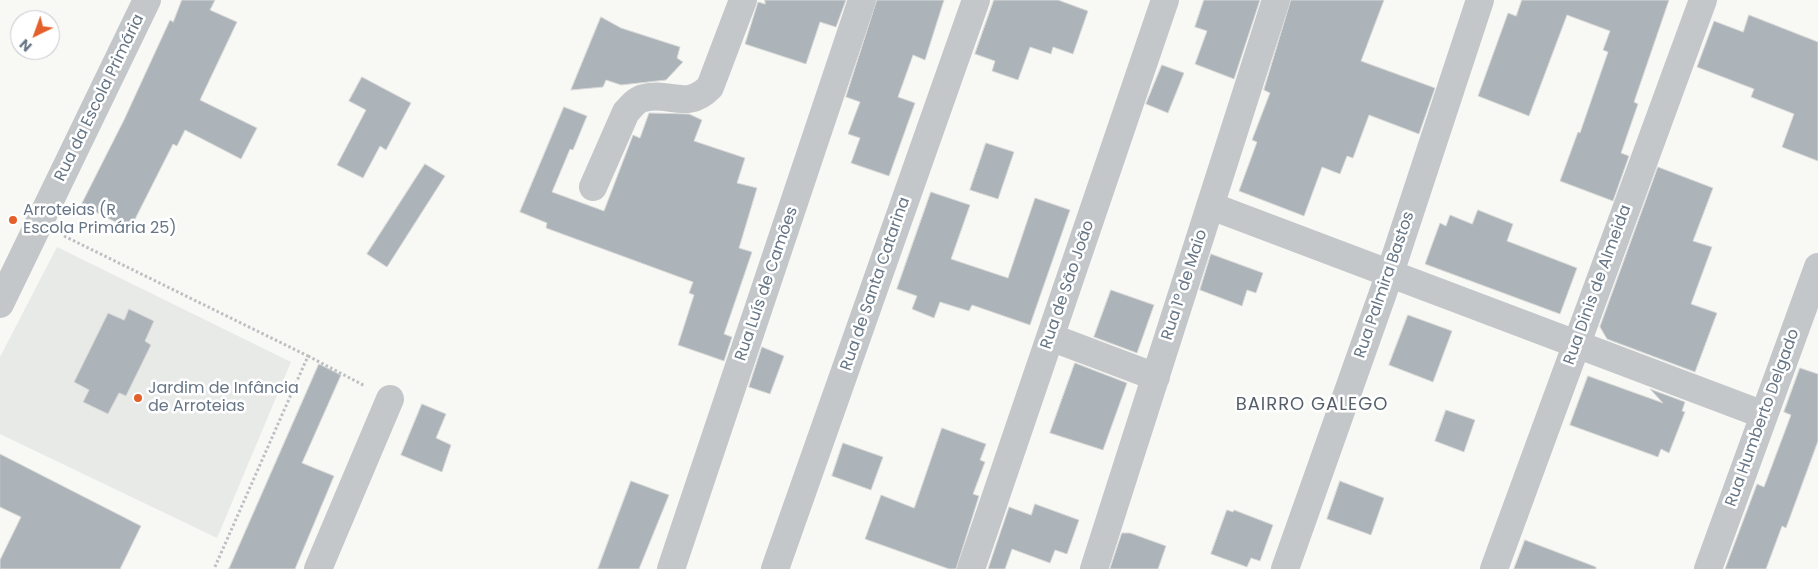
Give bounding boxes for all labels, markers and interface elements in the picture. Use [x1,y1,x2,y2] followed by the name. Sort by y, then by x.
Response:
[10,10,60,60] north arrow
[51,11,149,185] street label: Rua da Escola Primária
[15,34,36,56] text: N
[837,195,915,373] street label: Rua de Santa Catarina
[23,201,177,239] place label: Arroteias (R Escola Primária 25)
[1560,202,1636,368] street label: Rua Dinis de Almeida
[732,204,802,364] street label: Rua Luís de Camões
[1351,209,1419,361] street label: Rua Palmira Bastos
[7,214,19,226] marker: Arroteias (R Escola Primária 25)
[1037,218,1099,352] street label: Rua de São João
[1158,227,1212,343] street label: Rua 1º de Maio
[1722,327,1804,509] street label: Rua Humberto Delgado
[148,379,299,417] place label: Jardim de Infância de Arroteias
[132,392,144,404] marker: Jardim de Infância de Arroteias
[1234,394,1390,416] district label: BAIRRO GALEGO

